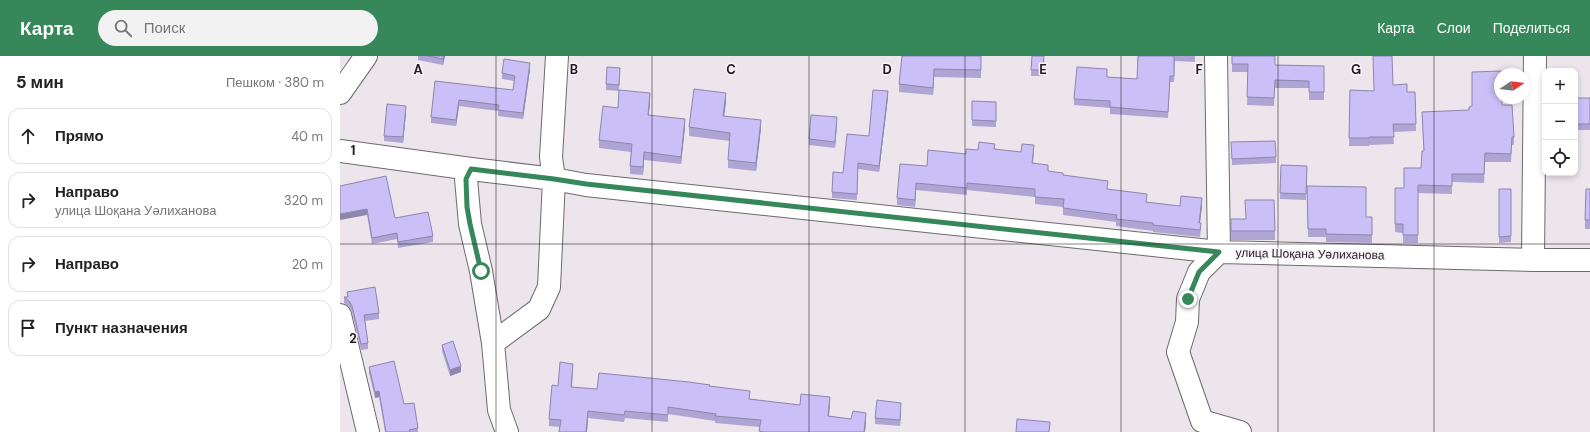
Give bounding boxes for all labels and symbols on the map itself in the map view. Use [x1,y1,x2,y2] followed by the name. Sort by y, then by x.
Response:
[413,61,423,78] text: A
[570,61,578,78] text: B
[726,61,736,78] text: C
[882,61,892,78] text: D
[1039,61,1047,78] text: E
[1195,61,1203,78] text: F
[1351,61,1361,78] text: G
[1494,68,1530,104] north arrow
[351,142,355,159] text: 1
[1235,245,1385,263] street label: улица Шоқана Уәлиханова
[472,262,490,280] route start
[1179,290,1197,308] route end
[349,330,357,347] text: 2

